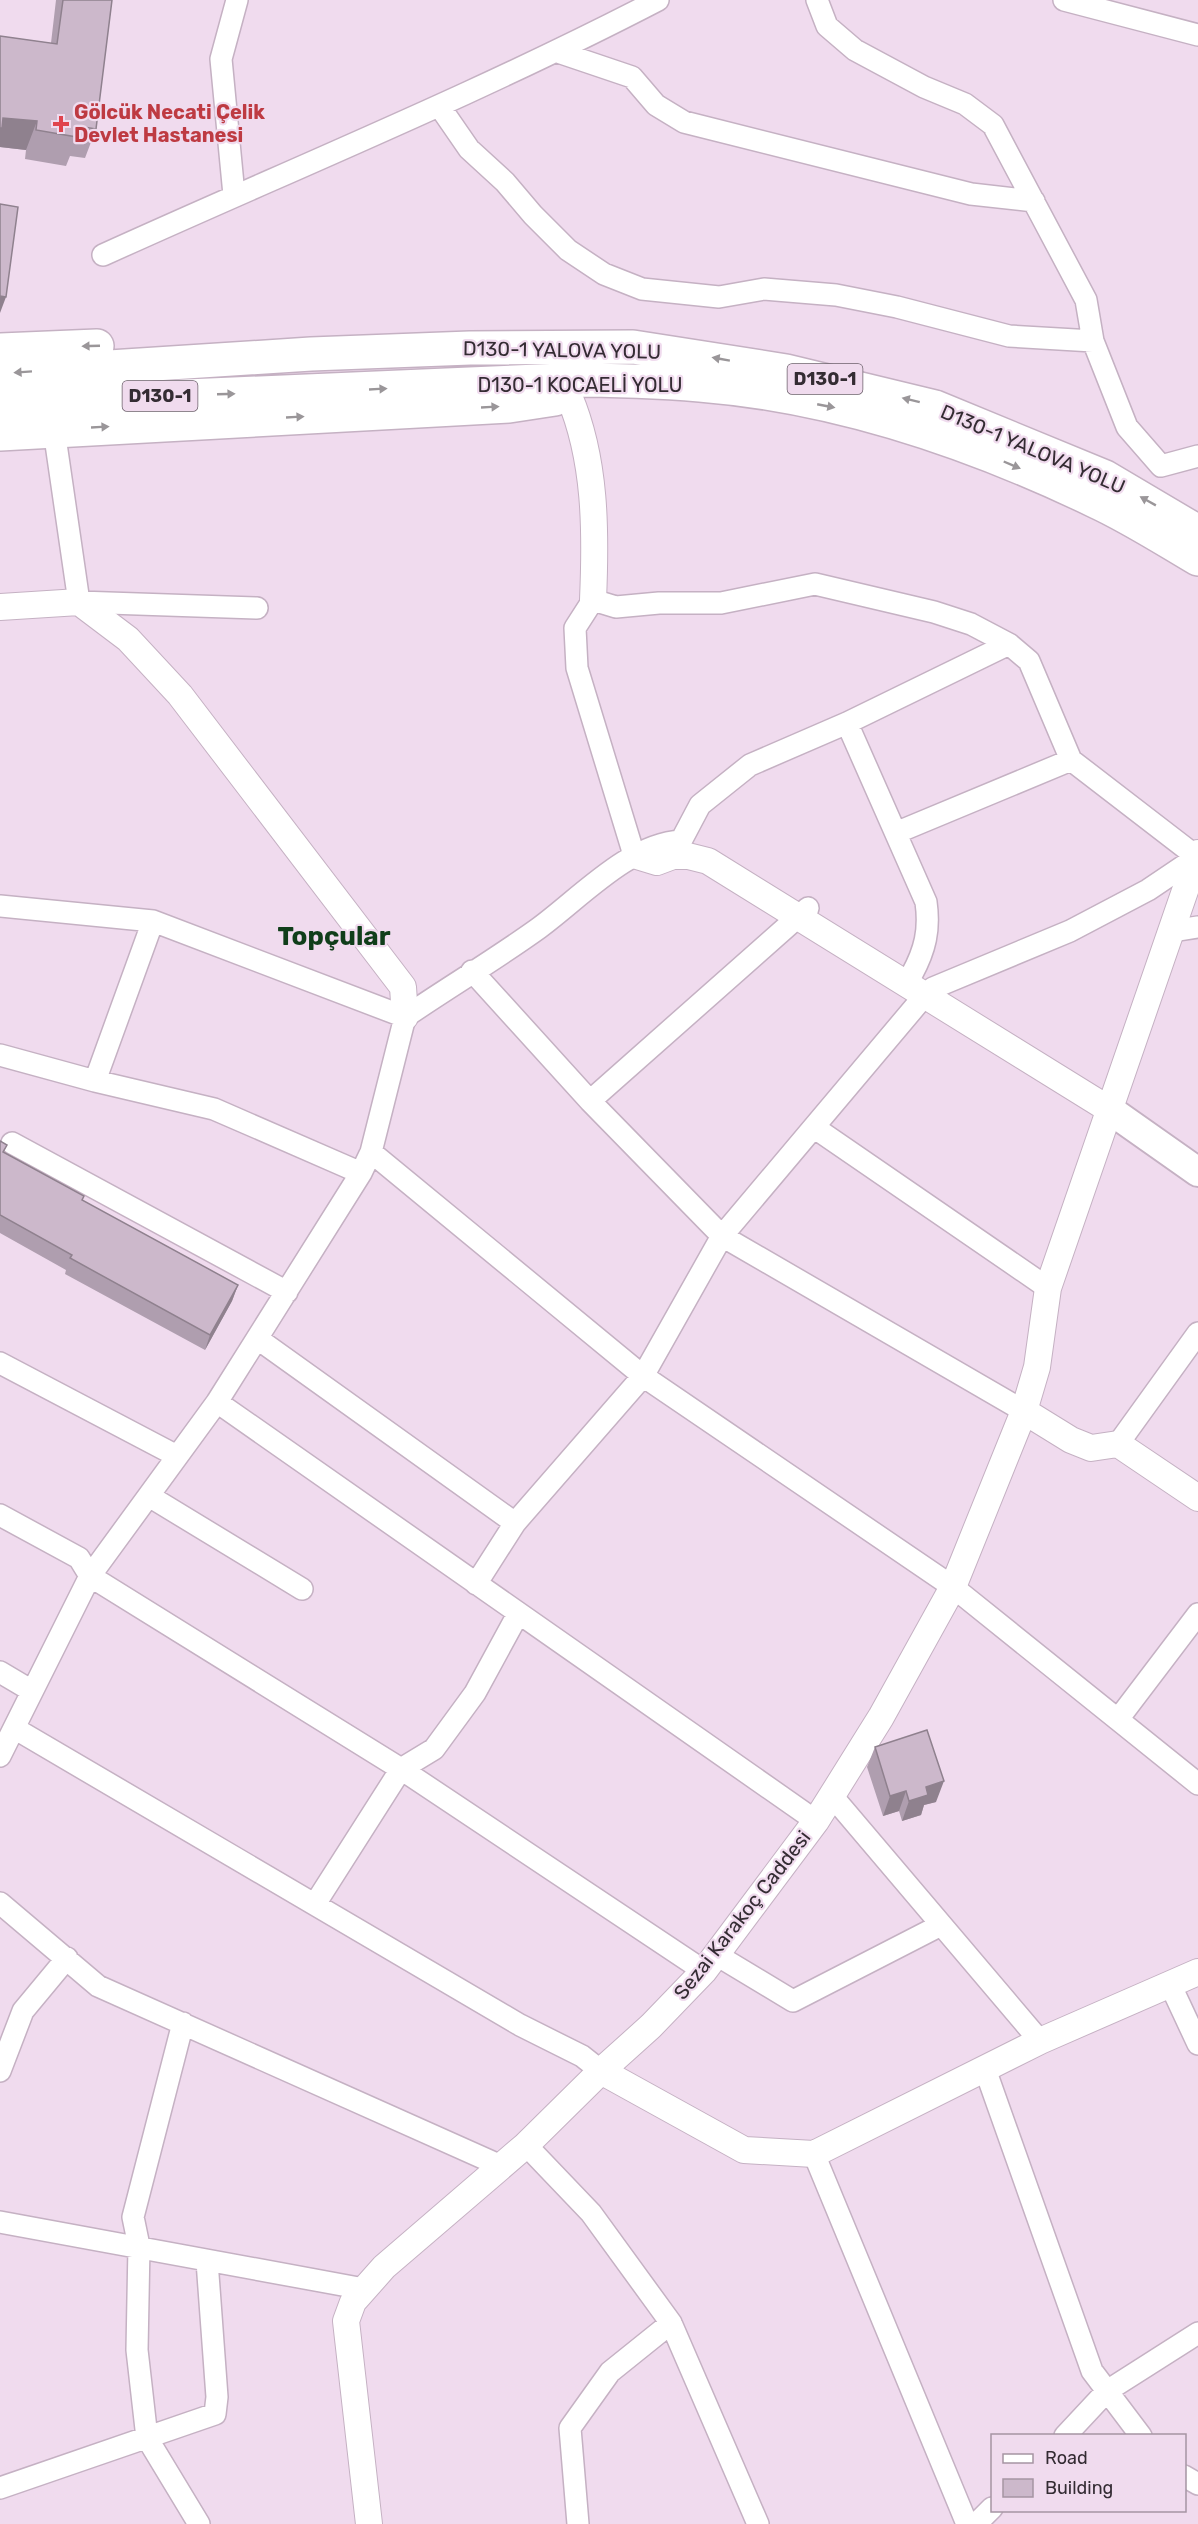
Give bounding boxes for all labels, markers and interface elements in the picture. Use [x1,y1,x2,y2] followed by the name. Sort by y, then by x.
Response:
[74,100,265,147] place label: Gölcük Necati Çelik Devlet Hastanesi
[52,115,70,133] marker: Gölcük Necati Çelik Devlet Hastanesi
[463,336,661,364] street label: D130-1 YALOVA YOLU
[82,342,101,351] one-way arrow
[711,355,730,364] one-way arrow
[788,364,862,394] road number: D130-1
[13,368,32,377] one-way arrow
[478,373,682,397] street label: D130-1 KOCAELİ YOLU
[122,381,198,411] road number: D130-1
[368,385,387,394] one-way arrow
[217,389,236,398] one-way arrow
[902,395,920,405] one-way arrow
[937,399,1129,499] street label: D130-1 YALOVA YOLU
[817,402,836,411] one-way arrow
[480,403,499,412] one-way arrow
[286,413,305,422] one-way arrow
[91,423,110,432] one-way arrow
[1003,460,1021,470] one-way arrow
[1139,496,1156,506] one-way arrow
[278,921,391,952] district label: Topçular
[669,1826,815,2004] street label: Sezai Karakoç Caddesi
[991,2434,1186,2512] legend
[1045,2447,1088,2469] text: Road
[1045,2477,1113,2499] text: Building

